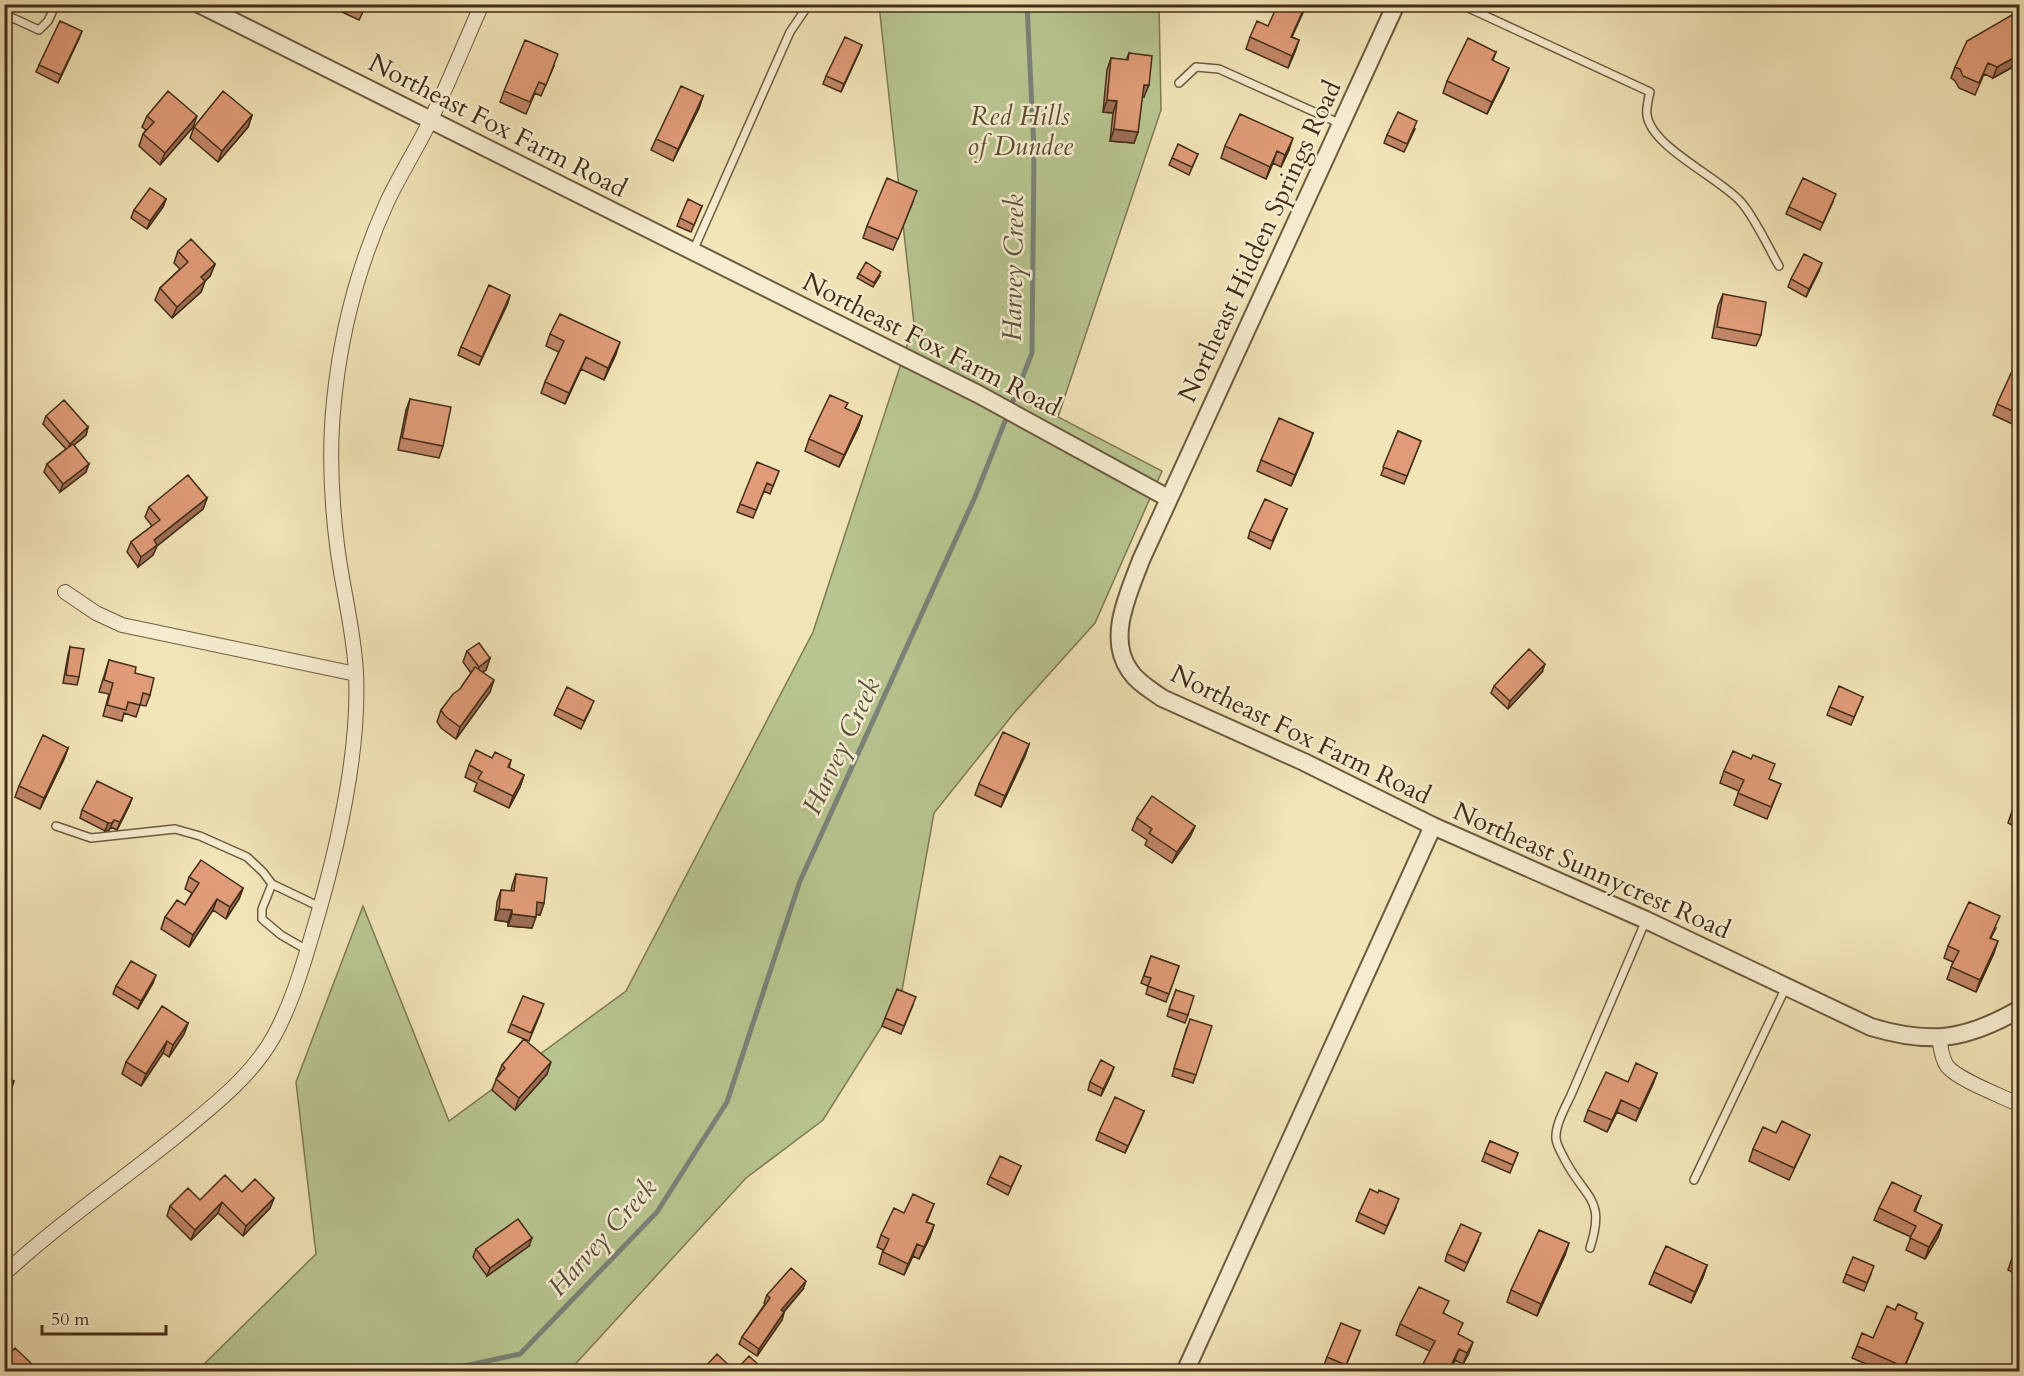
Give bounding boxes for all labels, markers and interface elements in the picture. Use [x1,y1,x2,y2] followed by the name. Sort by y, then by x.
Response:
[363,45,633,206] street label: Northeast Fox Farm Road
[1169,75,1350,408] street label: Northeast Hidden Springs Road
[967,99,1074,164] park label: Red Hills of Dundee
[994,193,1033,342] water label: Harvey Creek
[797,264,1067,425] street label: Northeast Fox Farm Road
[1165,656,1437,813] street label: Northeast Fox Farm Road
[794,671,890,821] water label: Harvey Creek
[1448,793,1736,947] street label: Northeast Sunnycrest Road
[539,1170,666,1304] water label: Harvey Creek
[42,1298,166,1336] scale bar
[51,1307,90,1332] text: 50 m

